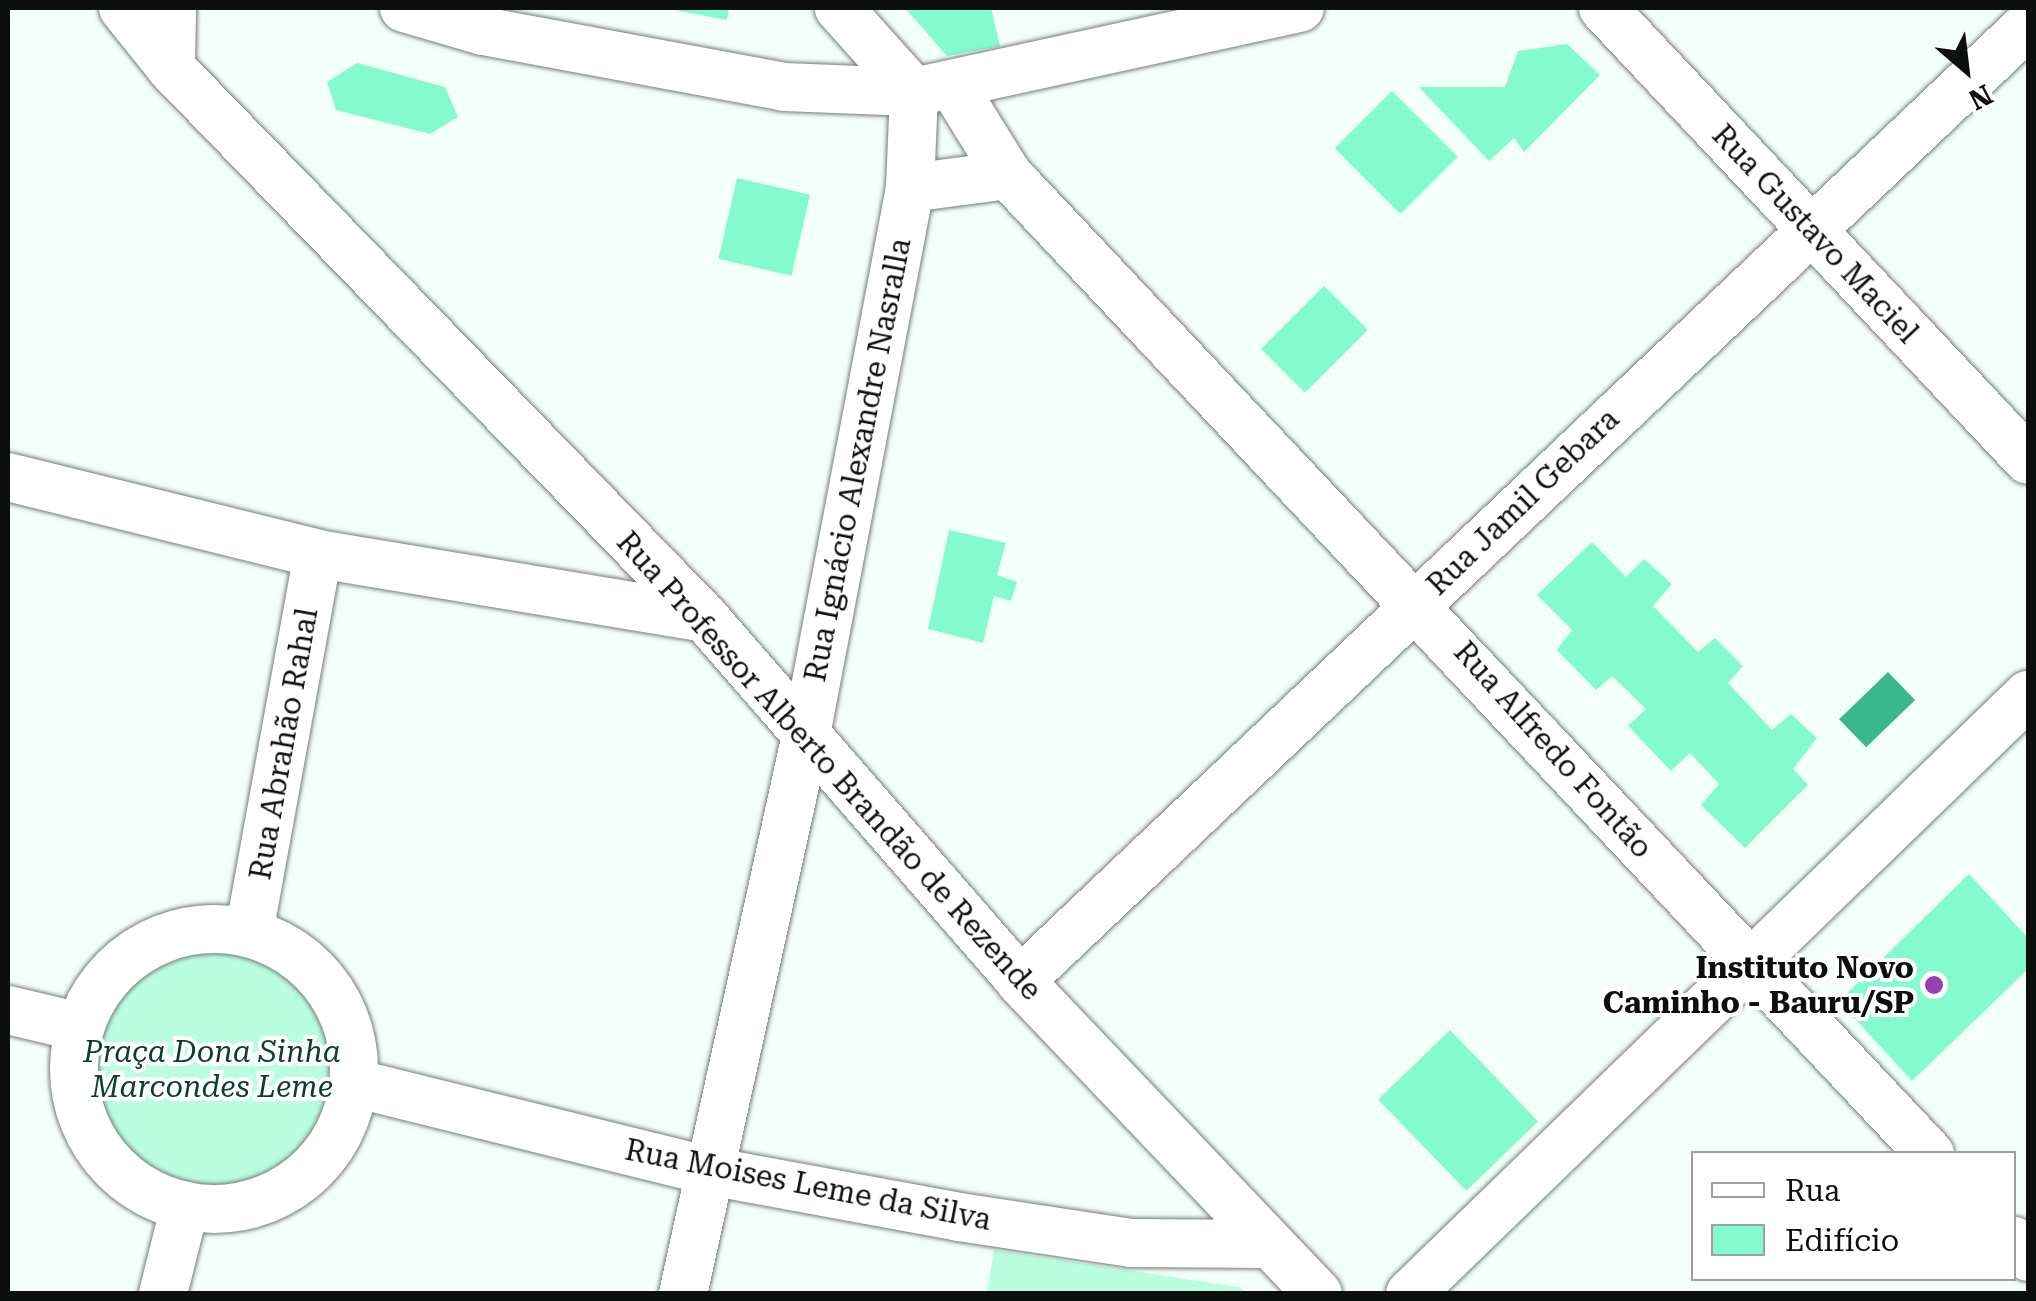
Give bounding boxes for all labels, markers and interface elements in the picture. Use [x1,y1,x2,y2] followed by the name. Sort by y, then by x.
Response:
[1916,20,2016,120] north arrow
[1963,77,1998,117] text: N
[1705,117,1925,351] street label: Rua Gustavo Maciel
[797,235,919,685] street label: Rua Ignácio Alexandre Nasralla
[1420,401,1626,603] street label: Rua Jamil Gebara
[609,524,1049,1008] street label: Rua Professor Alberto Brandão de Rezende
[242,605,326,883] street label: Rua Abrahão Rahal
[1446,634,1660,866] street label: Rua Alfredo Fontão
[1603,950,1914,1020] place label: Instituto Novo Caminho - Bauru/SP
[1923,974,1945,996] marker: Instituto Novo Caminho - Bauru/SP
[83,1034,341,1104] park label: Praça Dona Sinha Marcondes Leme
[622,1132,994,1238] street label: Rua Moises Leme da Silva
[1691,1151,2016,1281] legend
[1785,1173,1840,1208] text: Rua
[1785,1223,1899,1258] text: Edifício

